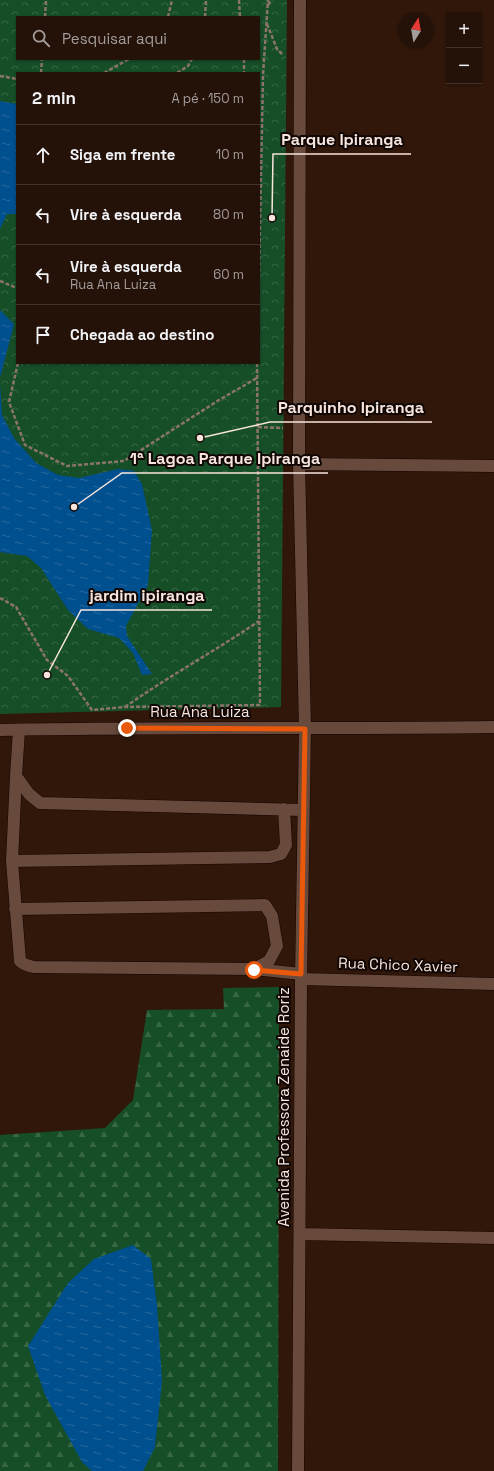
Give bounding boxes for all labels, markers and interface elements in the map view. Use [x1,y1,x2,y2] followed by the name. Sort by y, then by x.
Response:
[398,12,434,48] north arrow
[446,12,482,84] map controls
[446,12,482,48] button: +
[16,16,260,60] search box
[30,27,52,49] icon: search
[62,29,167,48] text: Pesquisar aqui
[446,48,482,84] button: −
[32,87,76,109] text: 2 min
[171,90,244,107] text: A pé · 150 m
[273,126,411,154] callout: Parque Ipiranga
[281,129,403,150] text: Parque Ipiranga
[32,144,54,166] icon: ahead
[70,145,176,164] text: Siga em frente
[216,146,244,163] text: 10 m
[32,204,54,226] icon: left
[70,205,182,224] text: Vire à esquerda
[213,206,244,223] text: 80 m
[70,257,182,276] text: Vire à esquerda
[32,264,54,286] icon: left
[213,266,244,283] text: 60 m
[70,276,156,293] text: Rua Ana Luiza
[32,324,54,346] icon: arrive
[70,325,214,344] text: Chegada ao destino
[270,394,432,422] callout: Parquinho Ipiranga
[278,397,424,418] text: Parquinho Ipiranga
[122,445,328,473] callout: 1ª Lagoa Parque Ipiranga
[130,448,320,469] text: 1ª Lagoa Parque Ipiranga
[81,582,212,610] callout: jardim ipiranga
[88,585,205,606] text: jardim ipiranga
[150,702,250,721] street label: Rua Ana Luiza
[118,719,136,737] route end
[338,953,459,976] street label: Rua Chico Xavier
[245,961,263,979] route start
[274,987,293,1227] street label: Avenida Professora Zenaide Roriz

